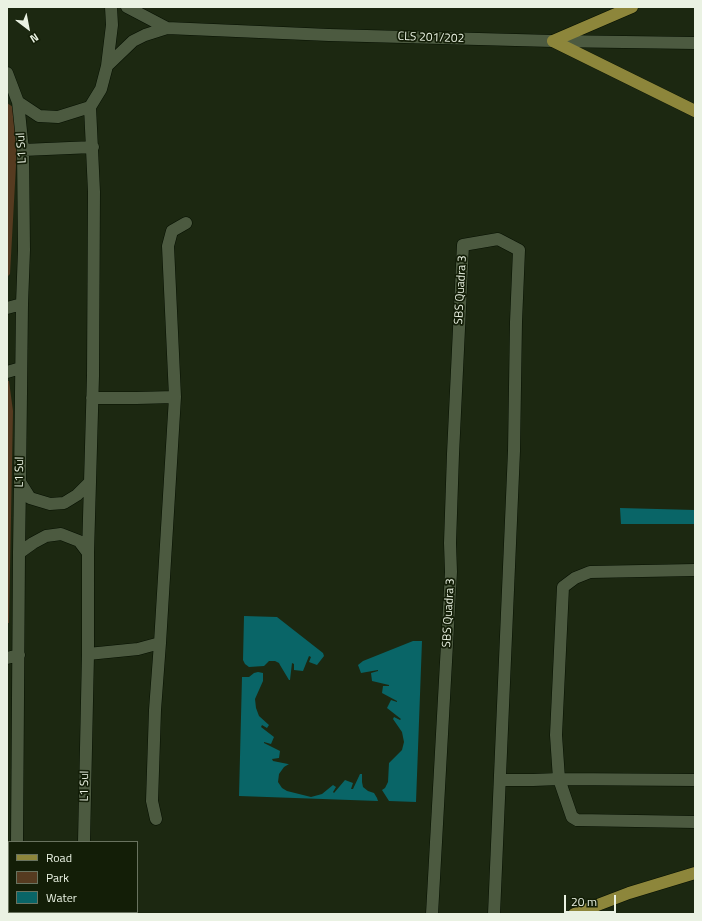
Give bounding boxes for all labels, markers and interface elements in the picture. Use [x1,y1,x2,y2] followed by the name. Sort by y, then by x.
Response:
[8,8,48,48] north arrow
[27,29,42,47] text: N
[397,30,465,46] street label: CLS 201/202
[14,132,30,164] street label: L1 Sul
[452,255,470,325] street label: SBS Quadra 3
[13,456,27,488] street label: L1 Sul
[440,578,458,648] street label: SBS Quadra 3
[78,770,92,802] street label: L1 Sul
[8,841,138,913] legend
[46,848,72,867] text: Road
[46,868,69,887] text: Park
[566,887,618,913] scale bar
[46,888,77,907] text: Water
[571,892,597,911] text: 20 m

